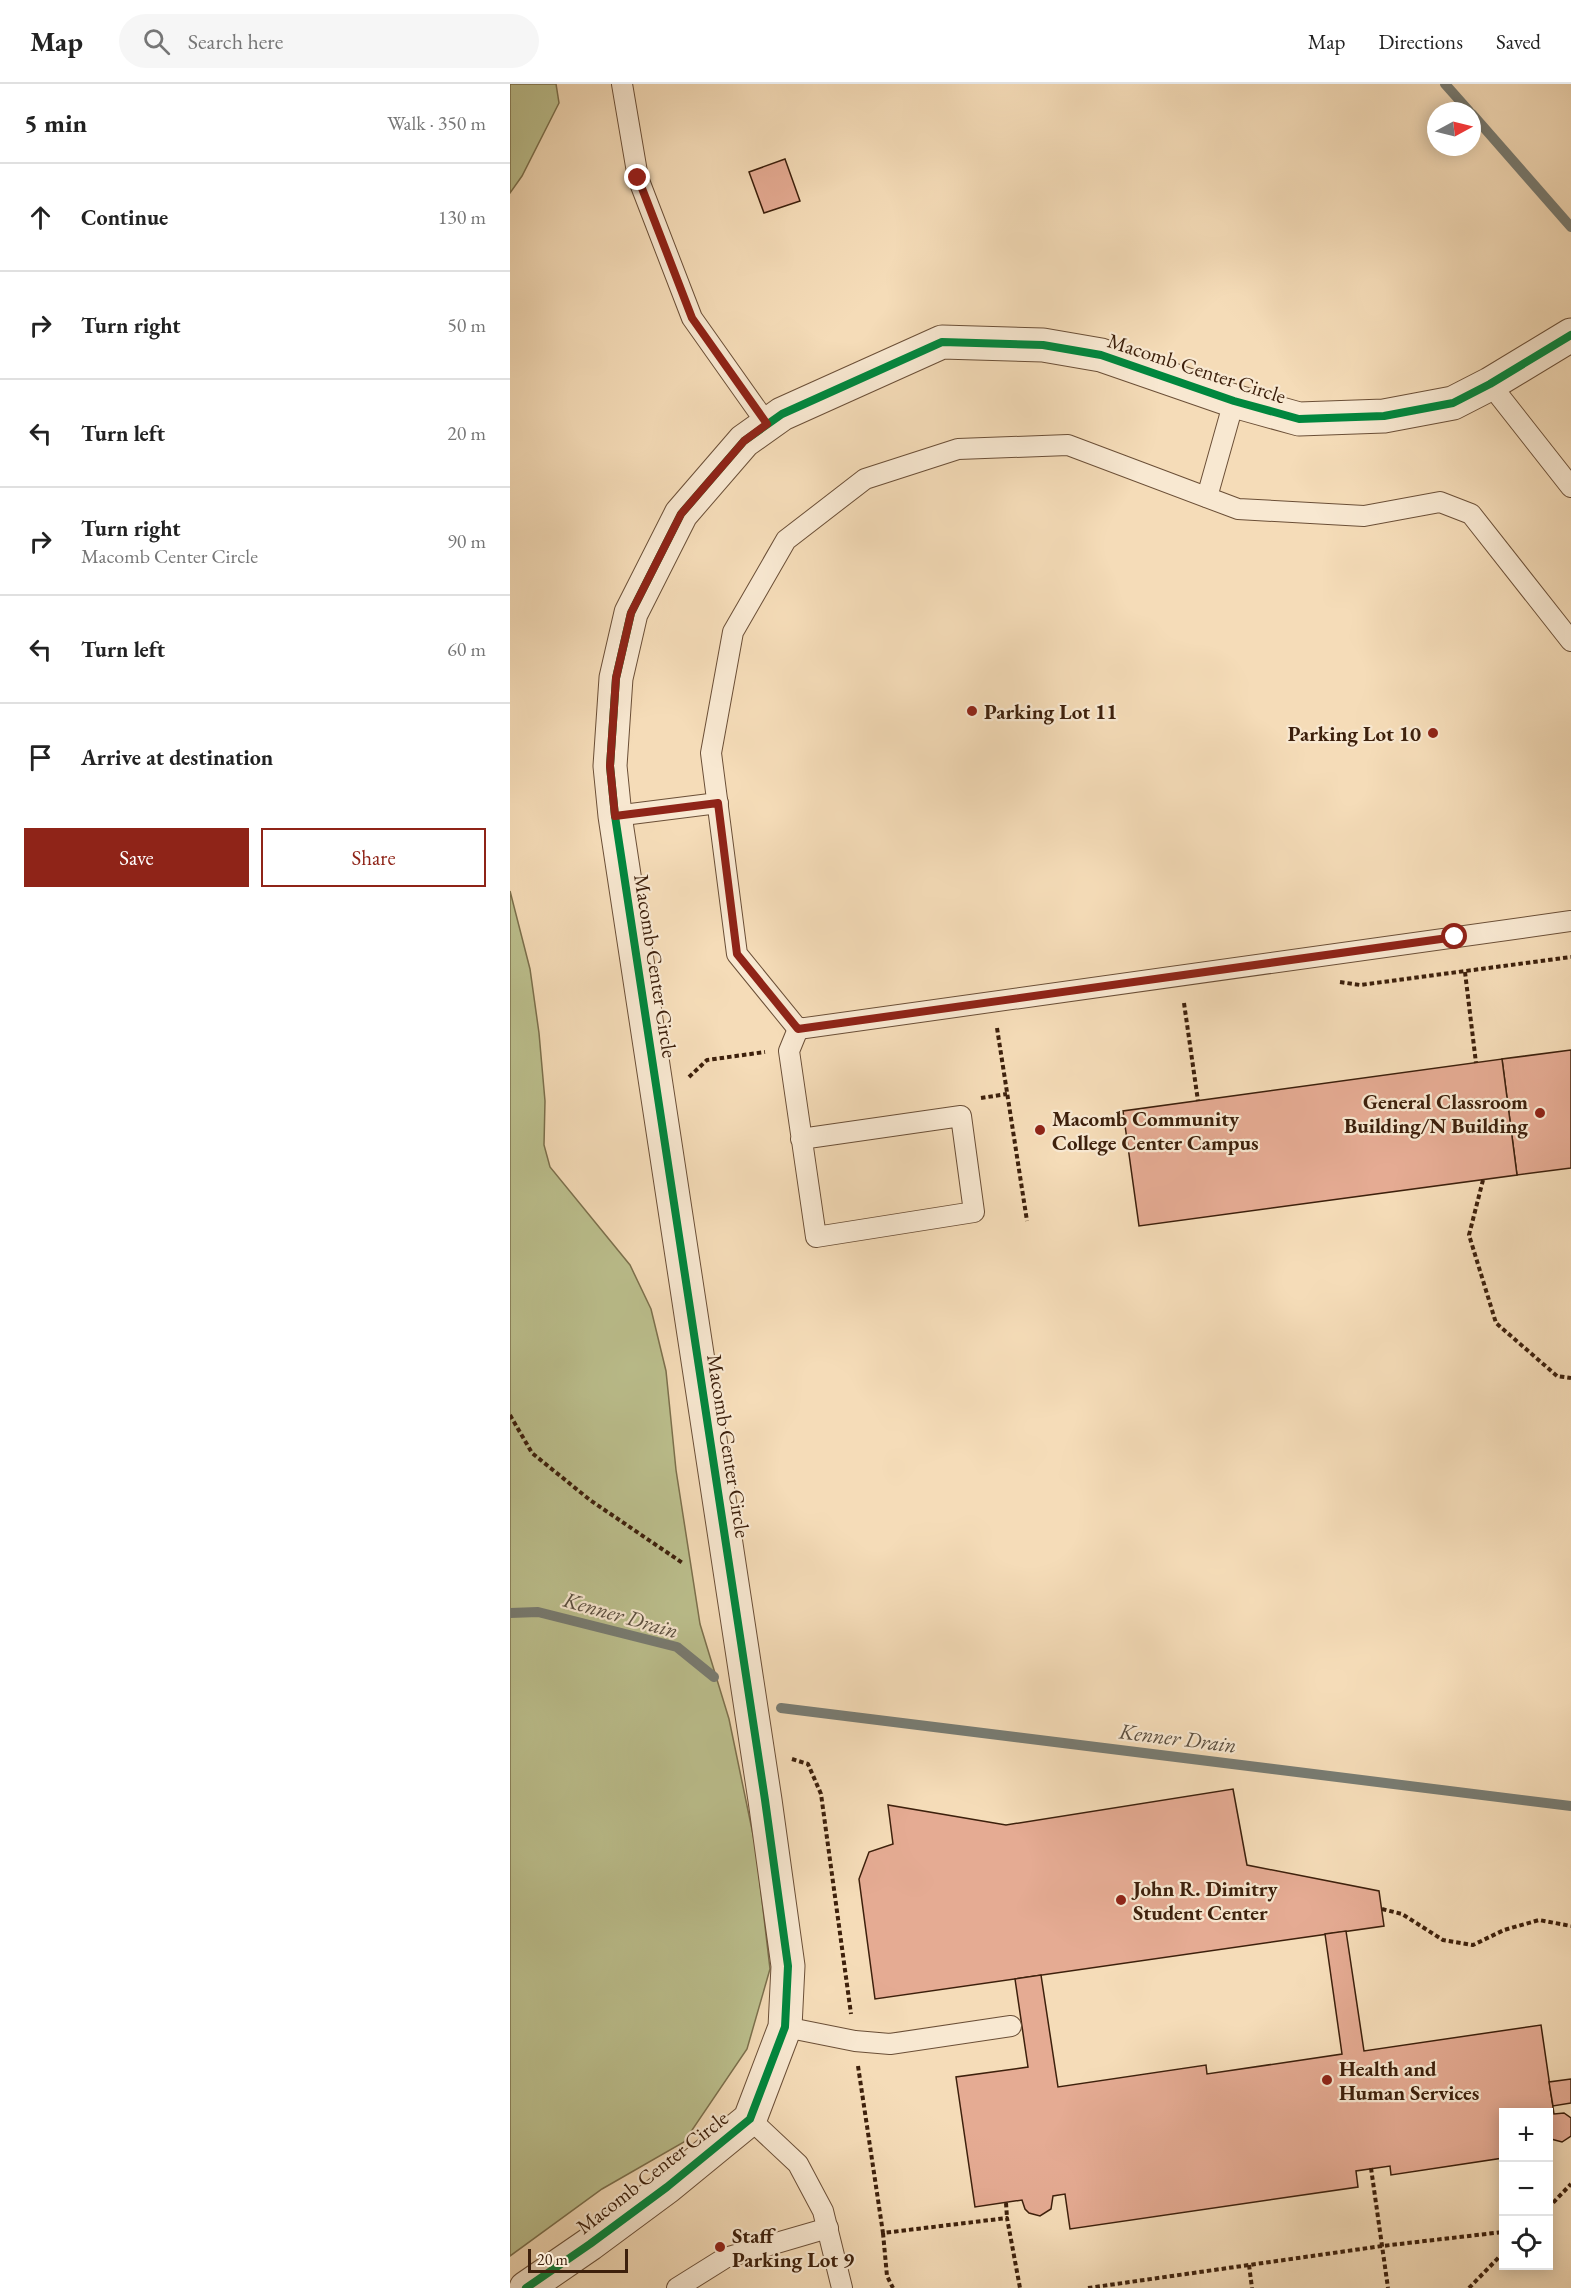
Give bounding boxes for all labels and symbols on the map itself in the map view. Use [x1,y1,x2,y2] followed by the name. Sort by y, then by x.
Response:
[1427,102,1481,156] north arrow
[624,164,650,190] route end
[1104,326,1290,410] street label: Macomb Center Circle
[984,698,1117,725] place label: Parking Lot 11
[965,704,979,718] marker: Parking Lot 11
[1288,720,1421,747] place label: Parking Lot 10
[1426,726,1440,740] marker: Parking Lot 10
[628,872,684,1060] street label: Macomb Center Circle
[1441,923,1467,949] route start
[1344,1088,1528,1139] place label: General Classroom Building/N Building
[1052,1105,1259,1156] place label: Macomb Community College Center Campus
[1533,1106,1547,1120] marker: General Classroom Building/N Building
[1033,1123,1047,1137] marker: Macomb Community College Center Campus
[701,1352,757,1540] street label: Macomb Center Circle
[559,1585,682,1645] water label: Kenner Drain
[1117,1716,1238,1760] water label: Kenner Drain
[1131,1875,1278,1926] place label: John R. Dimitry Student Center
[1114,1893,1128,1907] marker: John R. Dimitry Student Center
[1339,2055,1479,2106] place label: Health and Human Services
[1320,2073,1334,2087] marker: Health and Human Services
[570,2104,734,2240] street label: Macomb Center Circle
[732,2222,854,2273] place label: Staff Parking Lot 9
[713,2240,727,2254] marker: Staff Parking Lot 9
[528,2246,628,2274] scale bar

